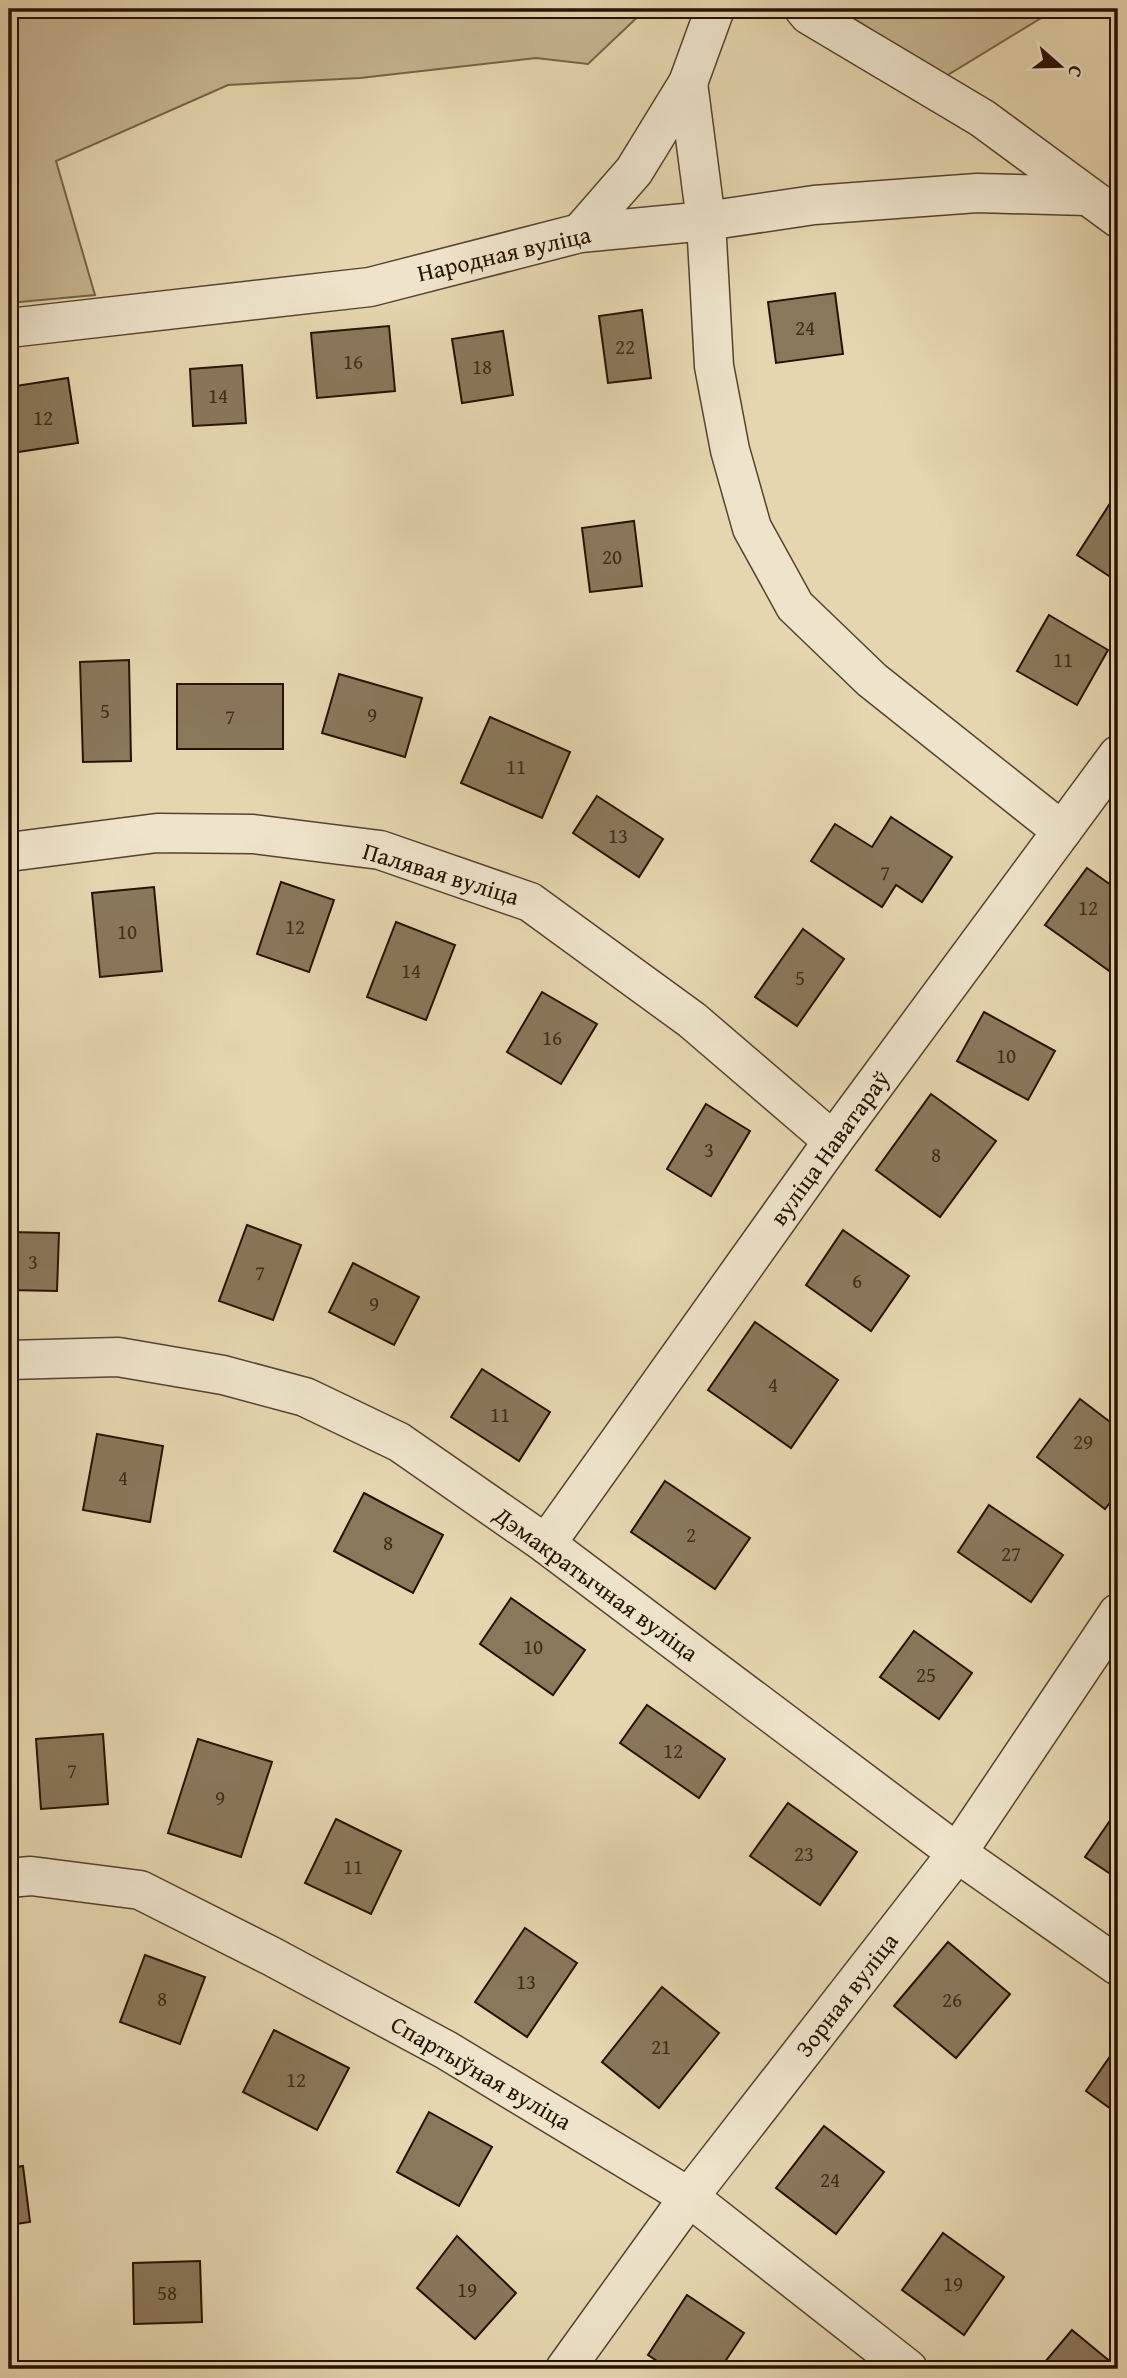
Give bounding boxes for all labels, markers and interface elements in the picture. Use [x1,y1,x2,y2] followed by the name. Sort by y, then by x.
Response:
[1026,32,1096,102] north arrow
[1061,62,1091,82] text: С
[414,216,595,291] street label: Народная вуліца
[795,312,815,343] house number: 24
[615,331,635,362] house number: 22
[343,346,363,377] house number: 16
[472,351,492,382] house number: 18
[208,380,228,411] house number: 14
[33,402,53,433] house number: 12
[602,541,622,572] house number: 20
[1053,644,1073,675] house number: 11
[100,695,110,726] house number: 5
[367,699,377,730] house number: 9
[225,701,235,732] house number: 7
[506,751,526,782] house number: 11
[608,820,628,851] house number: 13
[359,833,524,914] street label: Палявая вуліца
[880,857,890,888] house number: 7
[1078,892,1098,923] house number: 12
[285,911,305,942] house number: 12
[117,916,137,947] house number: 10
[401,955,421,986] house number: 14
[795,962,805,993] house number: 5
[542,1022,562,1053] house number: 16
[996,1040,1016,1071] house number: 10
[761,1063,898,1233] street label: вуліца Наватараў
[704,1134,714,1165] house number: 3
[931,1139,941,1170] house number: 8
[28,1246,38,1277] house number: 3
[255,1257,265,1288] house number: 7
[852,1265,862,1296] house number: 6
[369,1288,379,1319] house number: 9
[768,1369,778,1400] house number: 4
[490,1399,510,1430] house number: 11
[1073,1426,1093,1457] house number: 29
[118,1462,128,1493] house number: 4
[486,1497,706,1670] street label: Дэмакратычная вуліца
[686,1519,696,1550] house number: 2
[383,1527,393,1558] house number: 8
[1001,1538,1021,1569] house number: 27
[523,1631,543,1662] house number: 10
[916,1659,936,1690] house number: 25
[663,1735,683,1766] house number: 12
[67,1755,77,1786] house number: 7
[215,1782,225,1813] house number: 9
[794,1838,814,1869] house number: 23
[343,1851,363,1882] house number: 11
[787,1925,907,2064] street label: Зорная вуліца
[516,1966,536,1997] house number: 13
[157,1983,167,2014] house number: 8
[942,1984,962,2015] house number: 26
[384,2007,579,2139] street label: Спартыўная вуліца
[651,2031,671,2062] house number: 21
[286,2064,306,2095] house number: 12
[820,2164,840,2195] house number: 24
[943,2268,963,2299] house number: 19
[457,2274,477,2305] house number: 19
[157,2277,177,2308] house number: 58

